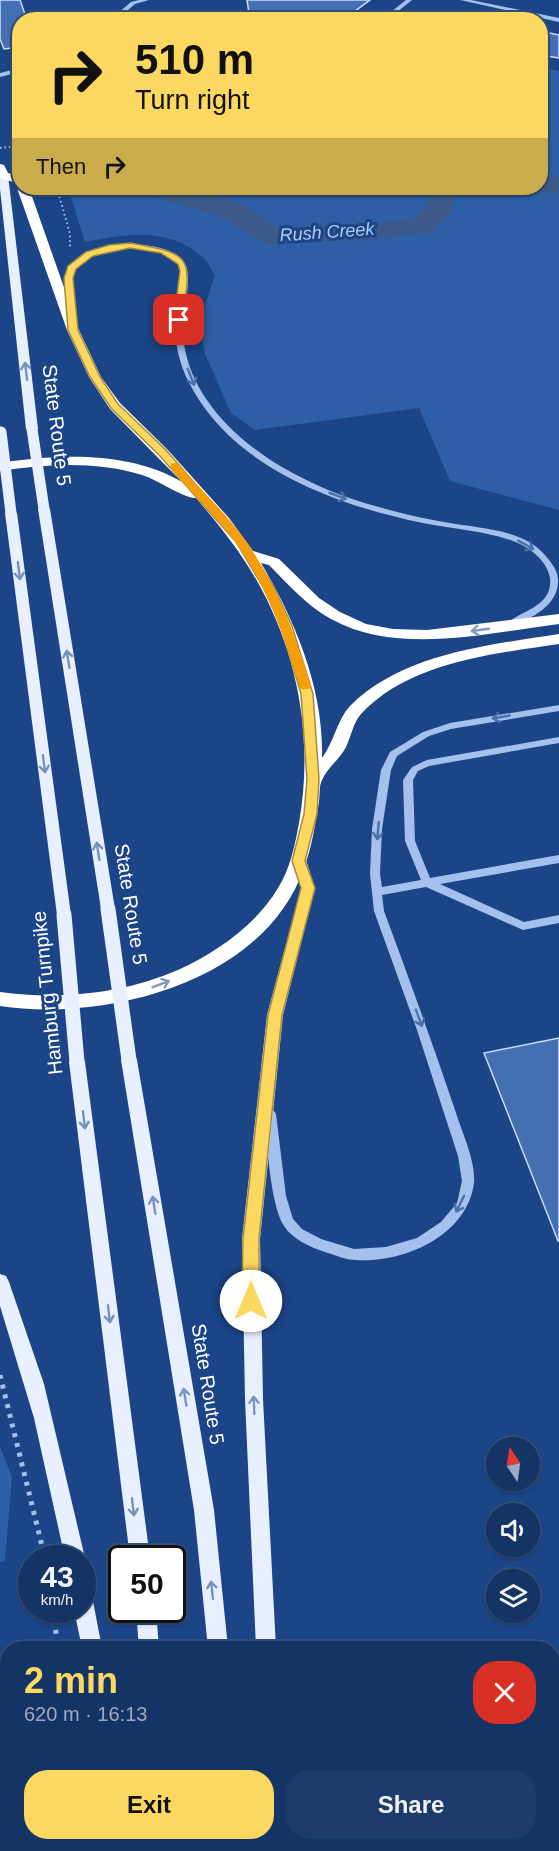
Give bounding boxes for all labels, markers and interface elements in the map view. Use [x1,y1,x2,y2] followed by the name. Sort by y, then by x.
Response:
[36,36,114,114] icon: right
[135,36,254,83] text: 510 m
[135,85,250,115] text: Turn right
[98,150,131,183] icon: right
[36,154,86,179] text: Then
[279,219,376,245] water label: Rush Creek
[153,294,204,345] pin
[162,303,195,336] icon: arrive
[20,361,31,381] one-way arrow
[39,363,75,487] street label: State Route 5
[186,367,197,385] one-way arrow
[328,492,347,503] one-way arrow
[517,539,534,551] one-way arrow
[13,560,24,580] one-way arrow
[471,625,491,636] one-way arrow
[62,649,73,669] one-way arrow
[492,712,512,723] one-way arrow
[39,754,50,773] one-way arrow
[372,820,383,840] one-way arrow
[93,842,104,862] one-way arrow
[111,842,151,966] street label: State Route 5
[27,910,67,1076] street label: Hamburg Turnpike
[151,978,170,989] one-way arrow
[414,1008,425,1027] one-way arrow
[79,1110,90,1130] one-way arrow
[148,1195,159,1215] one-way arrow
[454,1195,465,1213] one-way arrow
[219,1269,283,1333] position arrow
[103,1303,114,1323] one-way arrow
[188,1322,228,1446] street label: State Route 5
[180,1388,191,1408] one-way arrow
[249,1395,260,1415] one-way arrow
[486,1437,540,1491] north arrow
[486,1437,540,1623] map controls
[128,1497,139,1516] one-way arrow
[486,1503,540,1557] button: sound
[108,1545,186,1623] speed limit sign: 50
[40,1560,74,1593] text: 43
[486,1569,540,1623] button: layers
[206,1581,217,1601] one-way arrow
[41,1591,73,1608] text: km/h
[24,1660,118,1701] text: 2 min
[473,1661,536,1724] button: close
[24,1703,147,1725] text: 620 m · 16:13
[24,1770,274,1839] button: Exit
[286,1770,536,1839] button: Share

